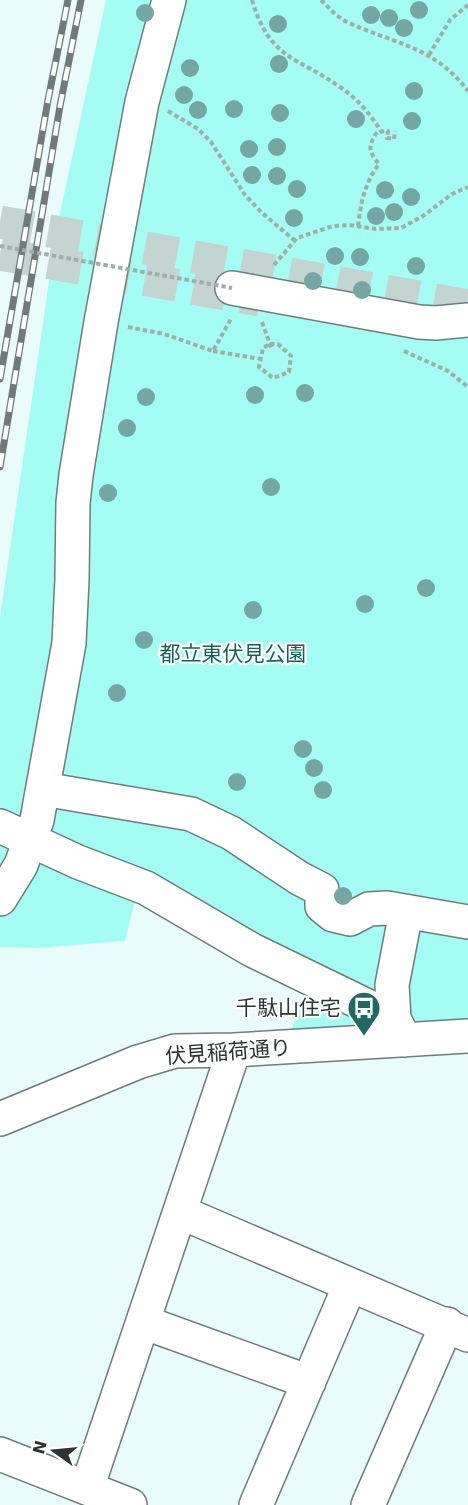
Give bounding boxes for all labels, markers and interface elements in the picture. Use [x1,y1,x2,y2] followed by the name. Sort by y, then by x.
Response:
[160,642,307,666] park label: 都立東伏見公園
[346,990,382,1037] bus stop icon: 千駄山住宅
[236,996,341,1020] place label: 千駄山住宅
[164,1036,292,1068] street label: 伏見稲荷通り
[24,1421,84,1481] north arrow
[29,1438,51,1456] text: N

